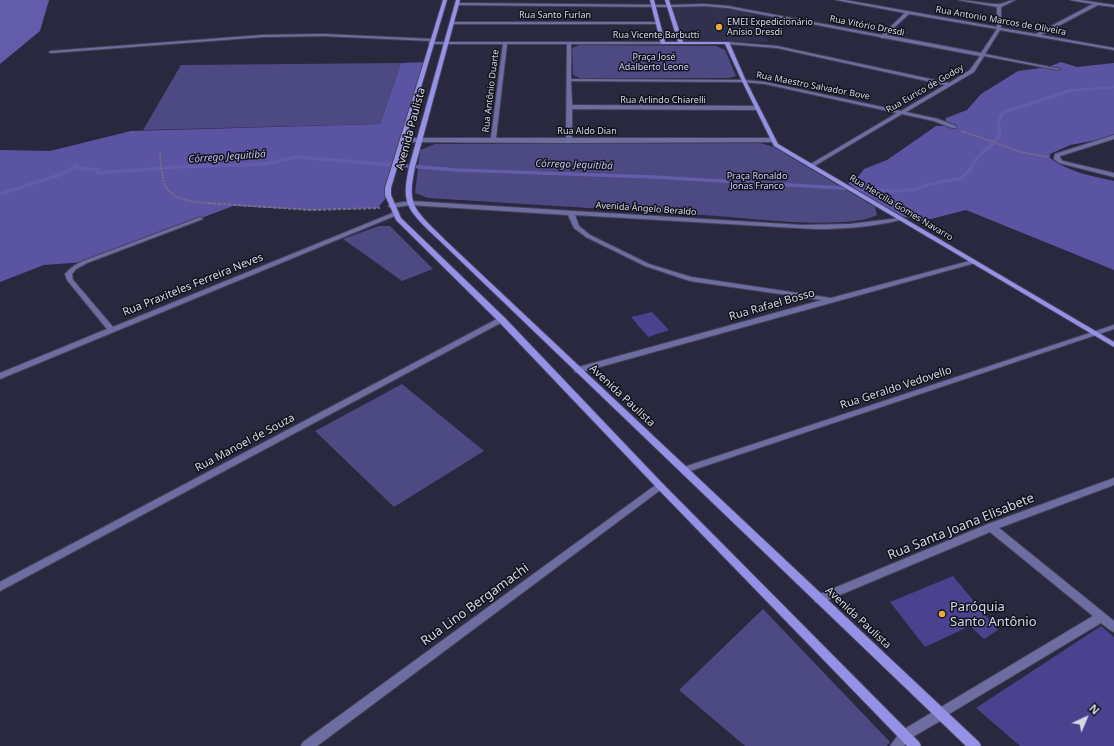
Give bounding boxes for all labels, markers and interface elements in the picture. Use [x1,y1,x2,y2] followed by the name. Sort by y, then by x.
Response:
[935,4,1067,38] street label: Rua Antonio Marcos de Oliveira
[519,10,591,20] street label: Rua Santo Furlan
[829,13,905,39] street label: Rua Vitório Dresdi
[727,17,813,38] place label: EMEI Expedicionário Anísio Dresdi
[714,22,724,32] marker: EMEI Expedicionário Anísio Dresdi
[613,30,699,40] street label: Rua Vicente Barbutti
[481,49,501,133] street label: Rua Antônio Duarte
[619,52,689,73] park label: Praça José Adalberto Leone
[884,62,966,116] street label: Rua Eurico de Godoy
[755,70,871,102] street label: Rua Maestro Salvador Bove
[394,86,428,172] street label: Avenida Paulista
[620,95,706,105] street label: Rua Arlindo Chiarelli
[557,126,617,136] street label: Rua Aldo Dian
[188,148,266,166] water label: Córrego Jequitibá
[535,158,613,172] water label: Córrego Jequitibá
[727,171,787,192] park label: Praça Ronaldo Jonas Franco
[847,173,955,243] street label: Rua Hercília Gomes Navarro
[595,200,697,218] street label: Avenida Ângelo Beraldo
[121,251,265,319] street label: Rua Praxiteles Ferreira Neves
[728,286,816,324] street label: Rua Rafael Bosso
[586,362,658,430] street label: Avenida Paulista
[839,364,953,412] street label: Rua Geraldo Vedovello
[193,411,297,475] street label: Rua Manoel de Souza
[885,490,1037,564] street label: Rua Santa Joana Elisabete
[418,561,532,649] street label: Rua Lino Bergamachi
[822,584,894,652] street label: Avenida Paulista
[950,599,1037,630] place label: Paróquia Santo Antônio
[937,609,947,619] marker: Paróquia Santo Antônio
[1066,698,1106,738] north arrow
[1086,700,1103,718] text: N

